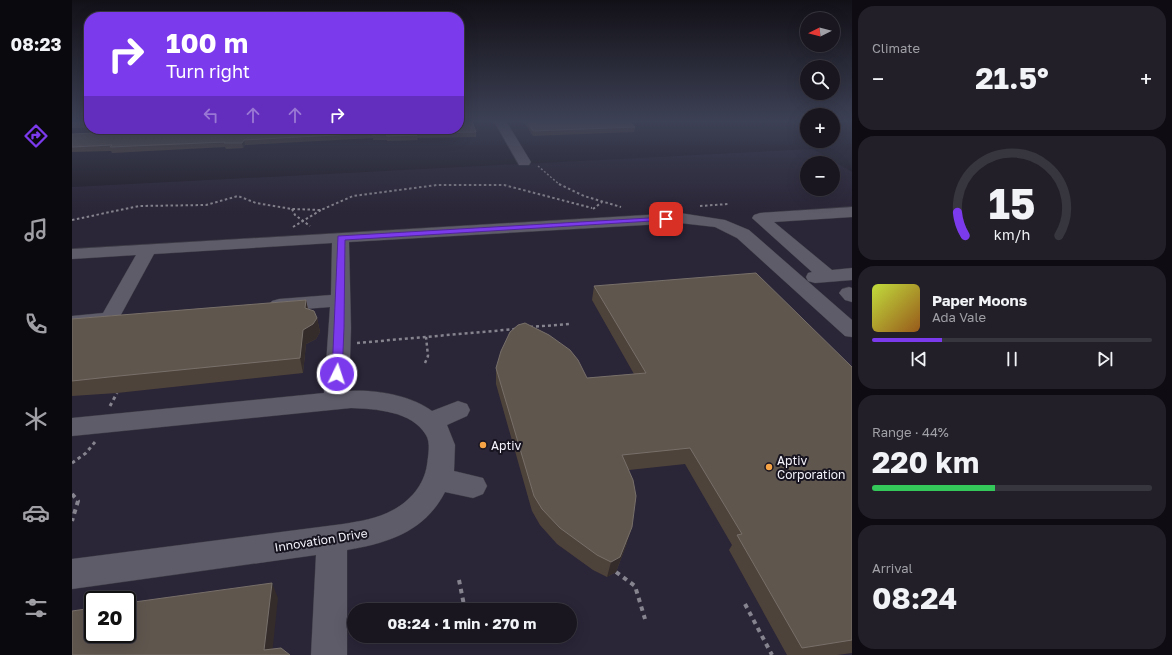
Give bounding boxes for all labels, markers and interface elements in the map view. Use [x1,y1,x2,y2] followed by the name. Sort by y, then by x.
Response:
[800,12,840,52] north arrow
[800,12,840,196] map controls
[166,26,248,59] text: 100 m
[100,28,152,80] icon: right
[11,33,61,55] text: 08:23
[872,40,920,56] text: Climate
[166,60,250,82] text: Turn right
[800,60,840,100] button: search
[975,60,1049,96] text: 21.5°
[872,65,884,92] text: −
[1140,65,1152,92] text: +
[200,104,222,126] icon: left
[242,104,264,126] icon: ahead
[284,104,306,126] icon: ahead
[326,104,348,126] icon: right
[800,108,840,148] button: +
[22,122,50,150] icon: directions
[800,156,840,196] button: −
[989,177,1035,227] text: 15
[649,202,683,236] pin
[655,208,677,230] icon: arrive
[22,216,50,244] icon: music
[994,225,1030,242] text: km/h
[932,291,1027,309] text: Paper Moons
[932,309,986,325] text: Ada Vale
[22,310,50,338] icon: phone
[908,348,930,370] icon: previous
[1001,348,1023,370] icon: pause
[1094,348,1116,370] icon: next
[316,353,358,395] position arrow
[22,405,50,433] icon: climate
[872,424,949,440] text: Range · 44%
[491,438,521,453] place label: Aptiv
[478,440,488,450] marker: Aptiv
[872,444,979,480] text: 220 km
[777,453,845,482] place label: Aptiv Corporation
[764,462,774,472] marker: Aptiv Corporation
[22,499,50,527] icon: car
[273,525,369,555] street label: Innovation Drive
[872,560,913,576] text: Arrival
[872,580,957,616] text: 08:24
[84,591,136,643] speed limit sign: 20
[22,594,50,622] icon: filters
[387,614,537,632] text: 08:24 · 1 min · 270 m

